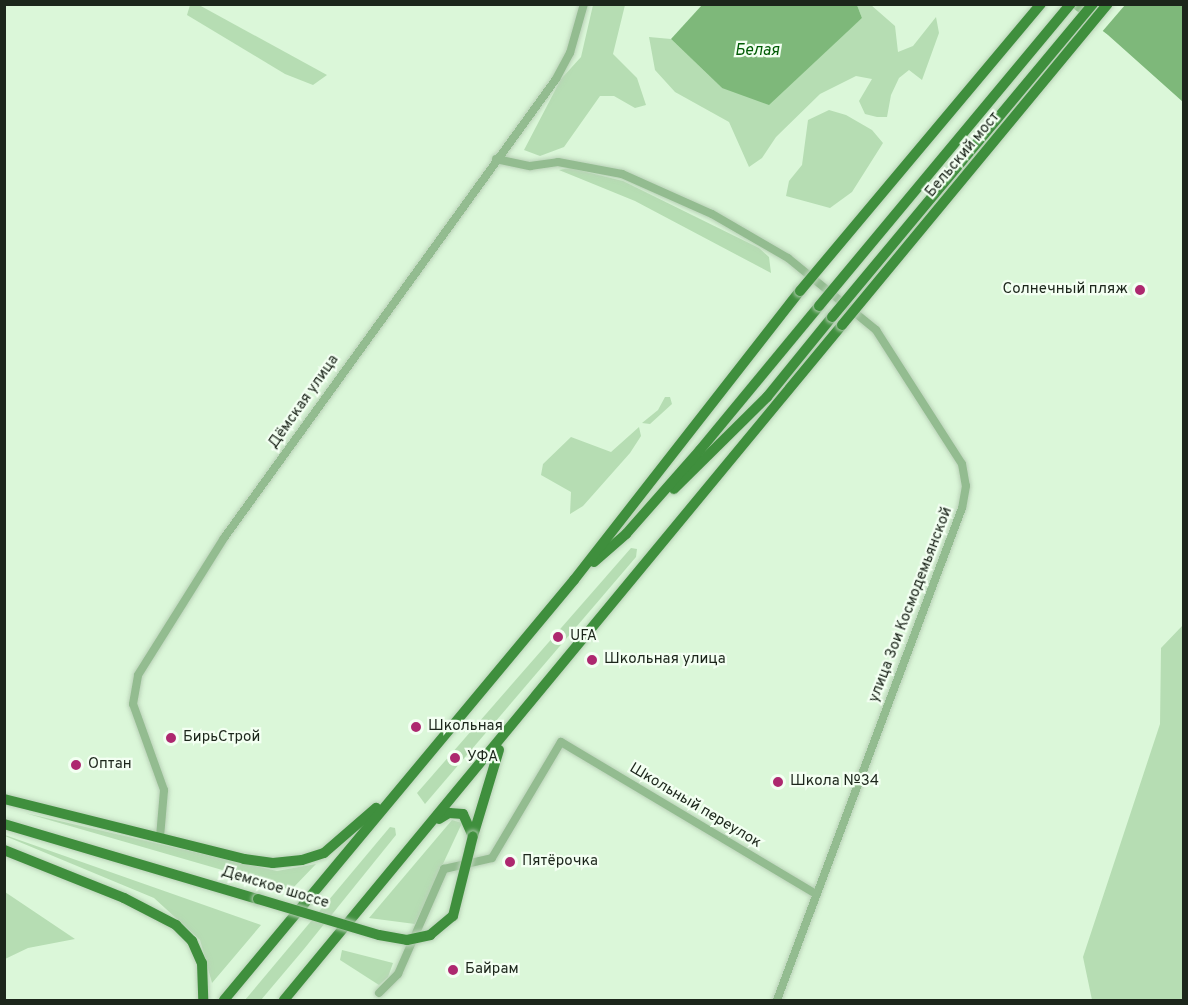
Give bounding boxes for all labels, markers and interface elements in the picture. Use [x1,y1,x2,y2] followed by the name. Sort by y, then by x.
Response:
[735,41,779,61] water label: Белая
[922,109,1004,201] street label: Бельский мост
[1002,281,1128,299] place label: Солнечный пляж
[1133,283,1147,297] marker: Солнечный пляж
[265,352,343,452] street label: Дёмская улица
[865,505,957,705] street label: улица Зои Космодемьянской
[570,628,597,646] place label: UFA
[551,630,565,644] marker: UFA
[604,651,726,669] place label: Школьная улица
[585,653,599,667] marker: Школьная улица
[428,718,503,736] place label: Школьная
[409,720,423,734] marker: Школьная
[183,729,260,747] place label: БирьСтрой
[164,731,178,745] marker: БирьСтрой
[467,749,498,767] place label: УФА
[448,751,462,765] marker: УФА
[88,756,132,774] place label: Оптан
[69,758,83,772] marker: Оптан
[626,760,764,852] street label: Школьный переулок
[790,773,879,791] place label: Школа №34
[771,775,785,789] marker: Школа №34
[522,853,598,871] place label: Пятёрочка
[503,855,517,869] marker: Пятёрочка
[219,863,331,913] street label: Демское шоссе
[465,961,519,979] place label: Байрам
[446,963,460,977] marker: Байрам

